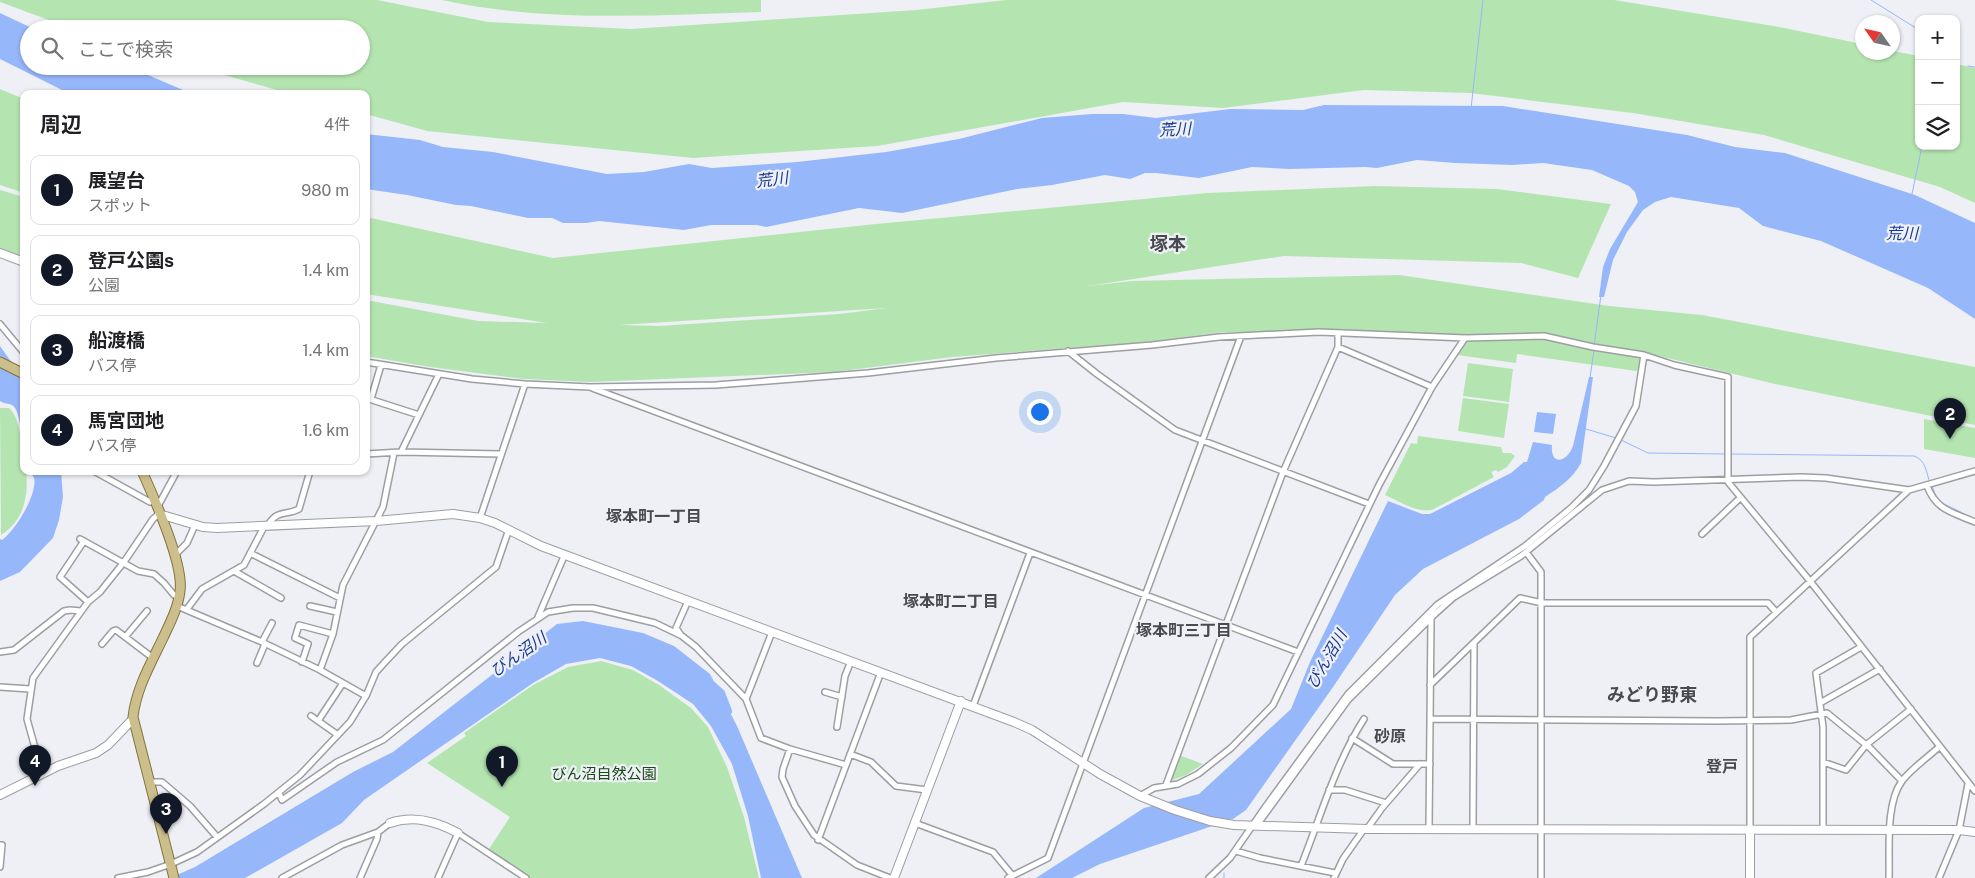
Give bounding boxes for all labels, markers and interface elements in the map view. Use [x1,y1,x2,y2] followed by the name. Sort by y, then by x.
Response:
[1855,15,1900,60] north arrow
[1915,15,1960,150] map controls
[1915,15,1960,60] button: +
[20,20,370,75] search box
[38,34,66,62] icon: search
[78,38,173,60] text: ここで検索
[1915,60,1960,105] button: −
[1915,105,1960,150] button: layers
[40,112,82,137] text: 周辺
[324,115,350,134] text: 4件
[1159,119,1193,140] water label: 荒川
[755,168,791,191] water label: 荒川
[88,169,145,191] text: 展望台
[54,181,60,200] text: 1
[301,181,349,200] text: 980 m
[88,196,152,215] text: スポット
[1886,224,1920,243] water label: 荒川
[1150,233,1186,254] district label: 塚本
[88,249,174,271] text: 登戸公園s
[52,261,62,280] text: 2
[302,261,349,280] text: 1.4 km
[88,276,120,295] text: 公園
[88,329,145,351] text: 船渡橋
[52,341,62,360] text: 3
[302,341,349,360] text: 1.4 km
[88,356,136,375] text: バス停
[1934,398,1966,439] pin: 2
[1027,399,1053,425] your location
[88,409,164,431] text: 馬宮団地
[52,421,62,440] text: 4
[302,421,349,440] text: 1.6 km
[88,436,136,455] text: バス停
[606,507,702,526] district label: 塚本町一丁目
[903,592,999,611] district label: 塚本町二丁目
[1136,621,1232,640] district label: 塚本町三丁目
[1302,625,1352,692] water label: びん沼川
[487,627,552,681] water label: びん沼川
[1607,684,1697,705] district label: みどり野東
[1374,727,1406,746] district label: 砂原
[19,745,51,786] pin: 4
[486,746,518,787] pin: 1
[1706,757,1738,776] district label: 登戸
[551,765,657,782] park label: びん沼自然公園
[150,793,182,834] pin: 3

